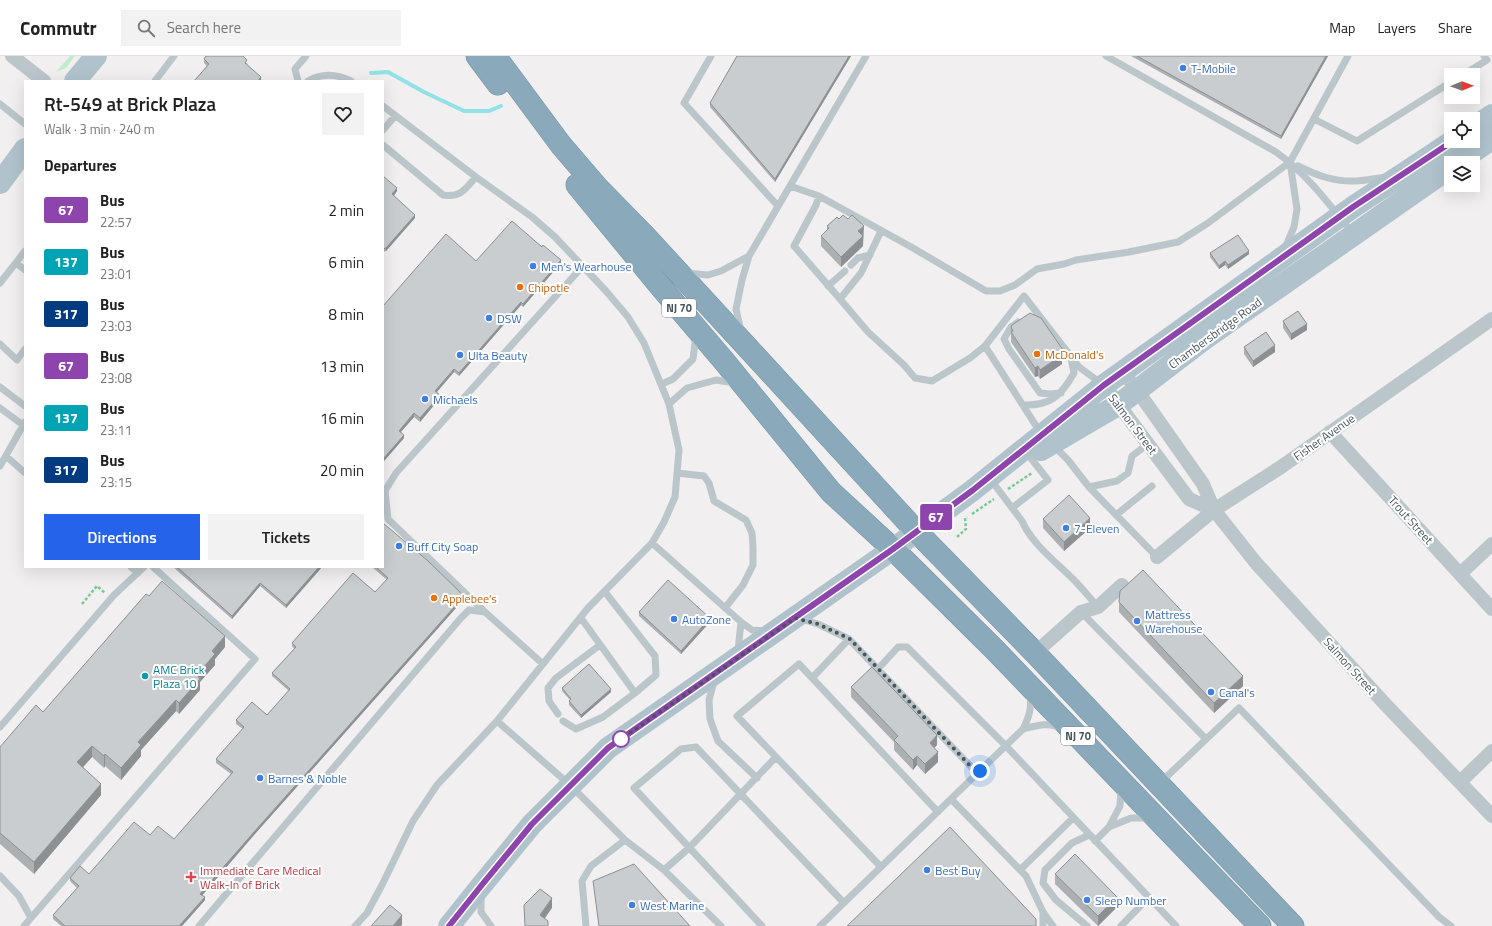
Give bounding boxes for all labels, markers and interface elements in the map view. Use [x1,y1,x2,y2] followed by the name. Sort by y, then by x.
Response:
[121,10,401,46] search box
[20,13,97,42] text: Commutr
[167,16,241,39] text: Search here
[135,17,157,39] icon: search
[1329,17,1355,38] text: Map
[1377,17,1416,38] text: Layers
[1438,17,1472,38] text: Share
[1191,59,1236,78] place label: T-Mobile
[1178,63,1188,73] marker: T-Mobile
[1444,68,1480,104] north arrow
[1444,68,1480,192] map controls
[44,89,216,118] text: Rt-549 at Brick Plaza
[322,93,364,135] button: heart
[1444,112,1480,148] button: locate
[44,119,155,139] text: Walk · 3 min · 240 m
[44,154,117,177] text: Departures
[1444,156,1480,192] button: layers
[100,189,125,212] text: Bus
[58,199,74,220] text: 67
[328,199,364,222] text: 2 min
[100,212,132,232] text: 22:57
[100,241,125,264] text: Bus
[54,251,78,272] text: 137
[328,251,364,274] text: 6 min
[541,257,631,276] place label: Men's Wearhouse
[528,261,538,271] marker: Men's Wearhouse
[100,264,132,284] text: 23:01
[528,278,569,297] place label: Chipotle
[515,282,525,292] marker: Chipotle
[100,293,125,316] text: Bus
[1164,293,1266,373] street label: Chambersbridge Road
[662,299,696,317] road number: NJ 70
[54,303,78,324] text: 317
[328,303,364,326] text: 8 min
[497,309,522,328] place label: DSW
[484,313,494,323] marker: DSW
[100,316,132,336] text: 23:03
[100,345,125,368] text: Bus
[1045,345,1104,364] place label: McDonald's
[468,346,527,365] place label: Ulta Beauty
[1032,349,1042,359] marker: McDonald's
[455,350,465,360] marker: Ulta Beauty
[58,355,74,376] text: 67
[320,355,364,378] text: 13 min
[100,368,132,388] text: 23:08
[433,390,478,409] place label: Michaels
[1104,390,1163,459] street label: Salmon Street
[420,394,430,404] marker: Michaels
[100,397,125,420] text: Bus
[54,407,78,428] text: 137
[320,407,364,430] text: 16 min
[1289,409,1359,465] street label: Fisher Avenue
[100,420,132,440] text: 23:11
[100,449,125,472] text: Bus
[54,459,78,480] text: 317
[320,459,364,482] text: 20 min
[100,472,132,492] text: 23:15
[1384,491,1439,549] street label: Trout Street
[918,504,954,530] line badge: 67
[928,506,944,527] text: 67
[44,514,200,560] button: Directions
[208,514,364,560] button: Tickets
[1074,519,1120,538] place label: 7-Eleven
[1061,523,1071,533] marker: 7-Eleven
[407,537,478,556] place label: Buff City Soap
[394,541,404,551] marker: Buff City Soap
[442,589,497,608] place label: Applebee's
[429,593,439,603] marker: Applebee's
[1145,605,1202,638] place label: Mattress Warehouse
[682,610,731,629] place label: AutoZone
[669,614,679,624] marker: AutoZone
[1132,616,1142,626] marker: Mattress Warehouse
[1319,633,1382,700] street label: Salmon Street
[153,660,205,693] place label: AMC Brick Plaza 10
[140,671,150,681] marker: AMC Brick Plaza 10
[1219,683,1255,702] place label: Canal's
[1206,687,1216,697] marker: Canal's
[1061,727,1095,745] road number: NJ 70
[612,730,630,748] unlabelled marker
[970,761,990,781] your location
[268,769,347,788] place label: Barnes & Noble
[255,773,265,783] marker: Barnes & Noble
[200,861,321,894] place label: Immediate Care Medical Walk-In of Brick
[935,861,981,880] place label: Best Buy
[922,865,932,875] marker: Best Buy
[185,871,197,883] marker: Immediate Care Medical Walk-In of Brick
[1095,891,1166,910] place label: Sleep Number
[1082,895,1092,905] marker: Sleep Number
[640,896,704,915] place label: West Marine
[627,900,637,910] marker: West Marine

